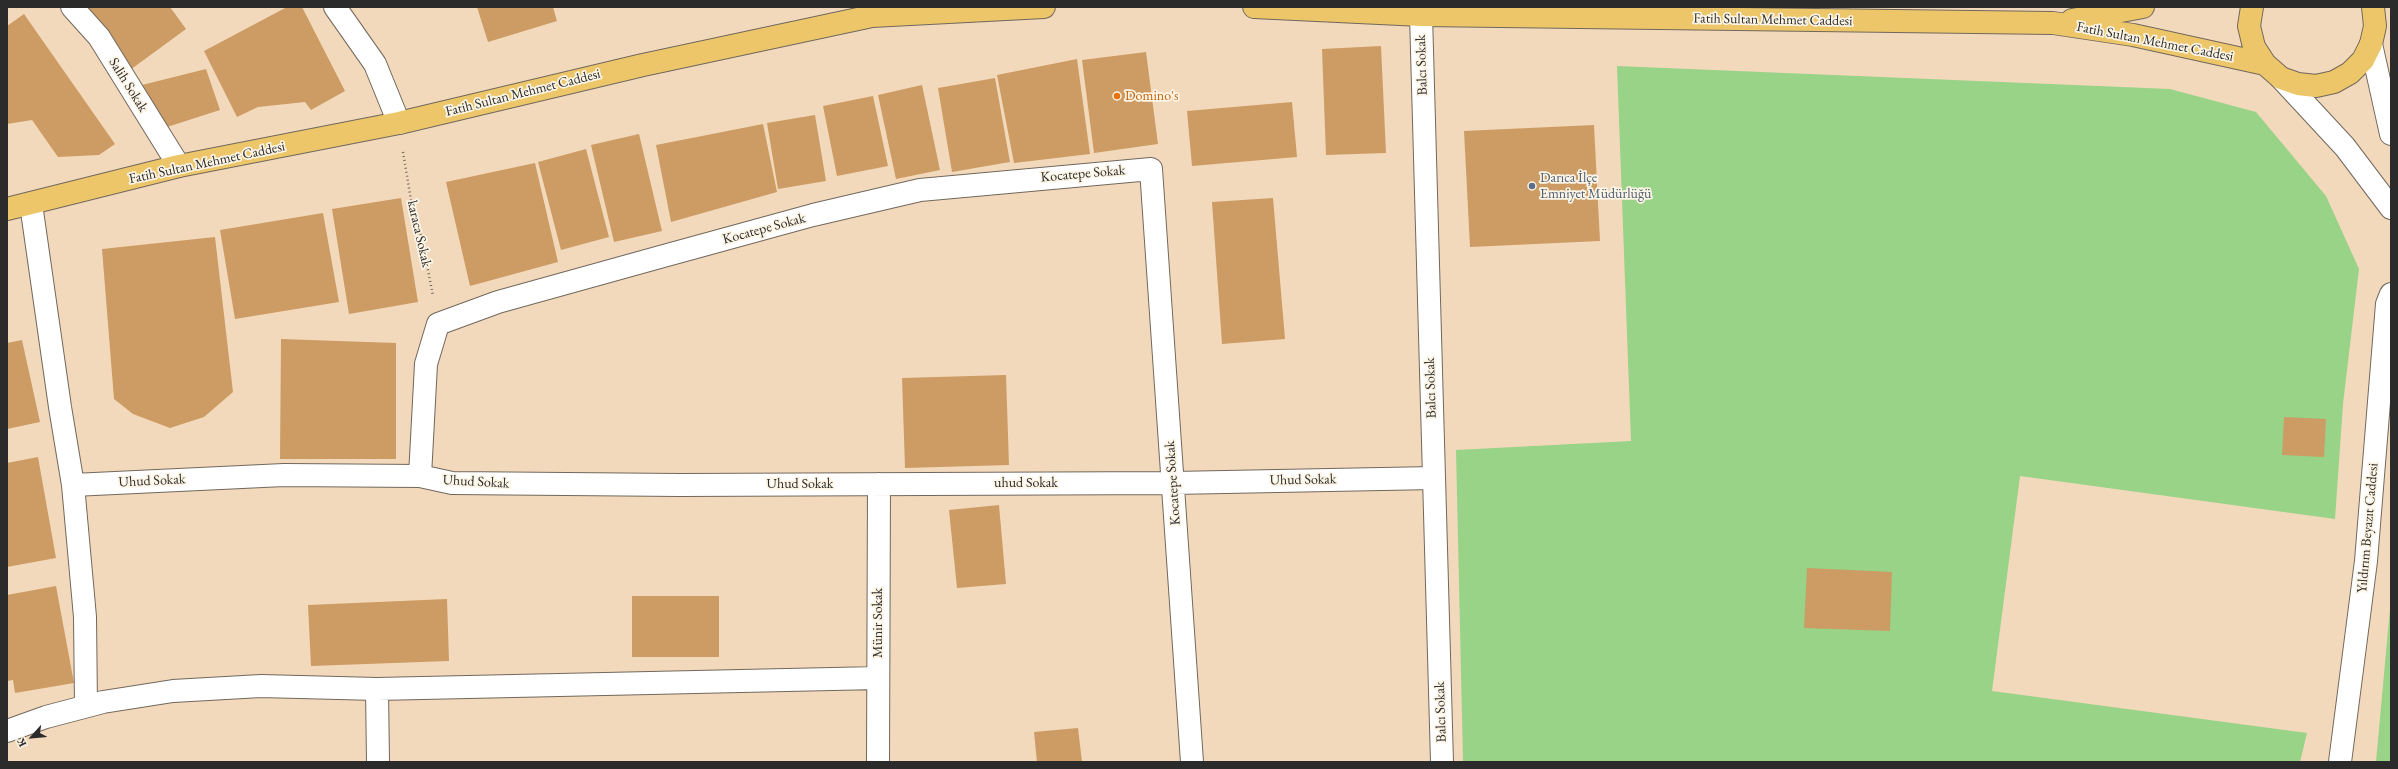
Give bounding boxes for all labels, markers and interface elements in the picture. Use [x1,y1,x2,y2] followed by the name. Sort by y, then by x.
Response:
[1693,10,1853,30] street label: Fatih Sultan Mehmet Caddesi
[2075,19,2235,65] street label: Fatih Sultan Mehmet Caddesi
[1413,34,1431,96] street label: Balcı Sokak
[105,55,151,115] street label: Salih Sokak
[444,66,602,120] street label: Fatih Sultan Mehmet Caddesi
[1125,88,1178,104] place label: Domino's
[1112,91,1122,101] marker: Domino's
[127,138,287,188] street label: Fatih Sultan Mehmet Caddesi
[1040,162,1126,186] street label: Kocatepe Sokak
[1540,170,1651,202] place label: Darıca İlçe Emniyet Müdürlüğü
[1527,181,1537,191] marker: Darıca İlçe Emniyet Müdürlüğü
[403,199,435,269] street label: karaca Sokak
[721,210,807,248] street label: Kocatepe Sokak
[1422,357,1440,419] street label: Balcı Sokak
[1162,440,1184,526] street label: Kocatepe Sokak
[2354,462,2382,594] street label: Yıldırım Beyazıt Caddesi
[118,471,186,491] street label: Uhud Sokak
[1269,471,1337,489] street label: Uhud Sokak
[442,472,510,492] street label: Uhud Sokak
[994,475,1058,491] street label: uhud Sokak
[767,476,833,492] street label: Uhud Sokak
[870,588,886,658] street label: Münir Sokak
[1432,681,1450,743] street label: Balcı Sokak
[12,717,52,757] north arrow
[13,736,29,749] text: K

